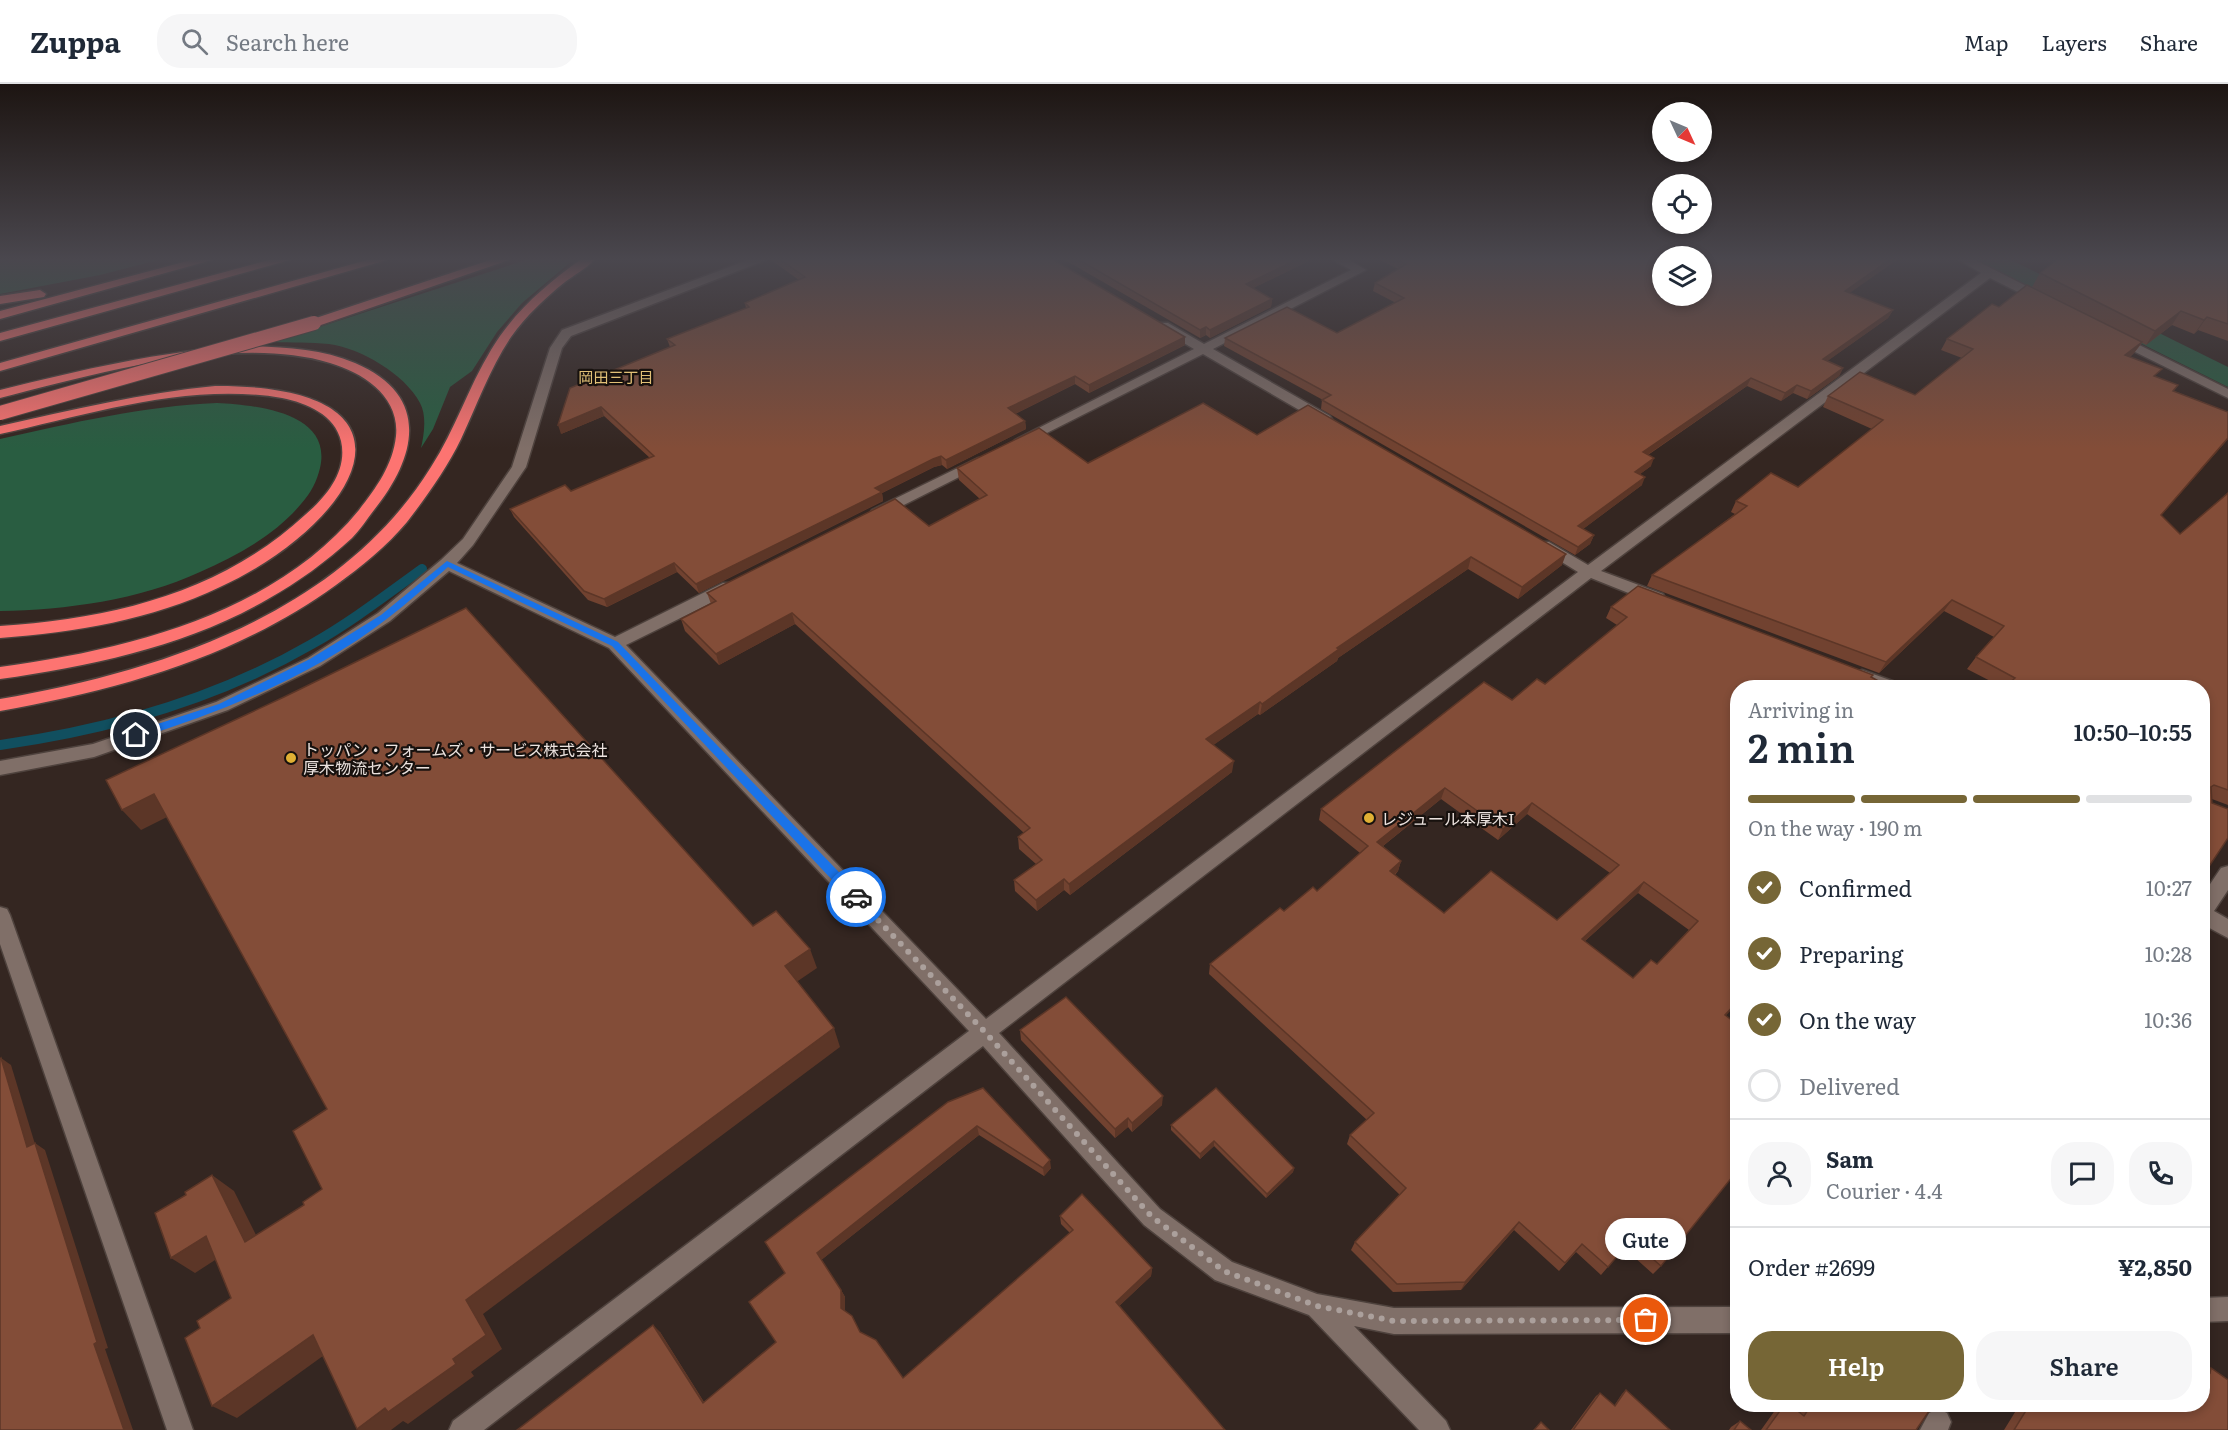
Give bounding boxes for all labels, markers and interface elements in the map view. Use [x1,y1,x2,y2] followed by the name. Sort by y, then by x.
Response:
[157,14,577,68] search box
[30,20,121,62] text: Zuppa
[178,25,211,58] icon: search
[226,25,349,58] text: Search here
[1964,26,2009,57] text: Map
[2042,26,2107,57] text: Layers
[2140,26,2198,57] text: Share
[1652,102,1712,162] north arrow
[1652,102,1712,306] map controls
[1652,174,1712,234] button: locate
[1652,246,1712,306] button: layers
[578,365,654,388] district label: 岡田三丁目
[1748,694,1854,724] text: Arriving in
[110,709,161,760] pin
[2074,715,2192,748] text: 10:50–10:55
[1748,717,1855,775] text: 2 min
[119,718,152,751] icon: home
[303,737,607,779] place label: トッパン・フォームズ・サービス株式会社 厚木物流センター
[284,751,298,765] marker: トッパン・フォームズ・サービス株式会社 厚木物流センター
[1381,806,1514,830] place label: レジュール本厚木I
[1362,811,1376,825] marker: レジュール本厚木I
[1748,812,1922,842] text: On the way · 190 m
[826,867,886,927] courier
[1748,871,1781,904] icon: check
[1799,871,1912,904] text: Confirmed
[2146,872,2192,902] text: 10:27
[840,881,873,914] icon: car
[1748,937,1781,970] icon: check
[1799,937,1903,970] text: Preparing
[2145,938,2192,968] text: 10:28
[1748,1003,1781,1036] icon: check
[1799,1003,1916,1036] text: On the way
[2144,1004,2192,1034] text: 10:36
[1799,1069,1900,1102] text: Delivered
[1748,1142,1811,1205] button: person
[1826,1142,1874,1175] text: Sam
[2051,1142,2114,1205] button: chat
[2129,1142,2192,1205] button: phone
[1826,1175,1943,1205] text: Courier · 4.4
[1606,1218,1686,1260] callout: Gute
[1622,1224,1669,1254] text: Gute
[1748,1250,1875,1283] text: Order #2699
[2118,1250,2192,1283] text: ¥2,850
[1620,1294,1671,1345] pin
[1629,1303,1662,1336] icon: bag
[1748,1331,1964,1400] button: Help
[1976,1331,2192,1400] button: Share

